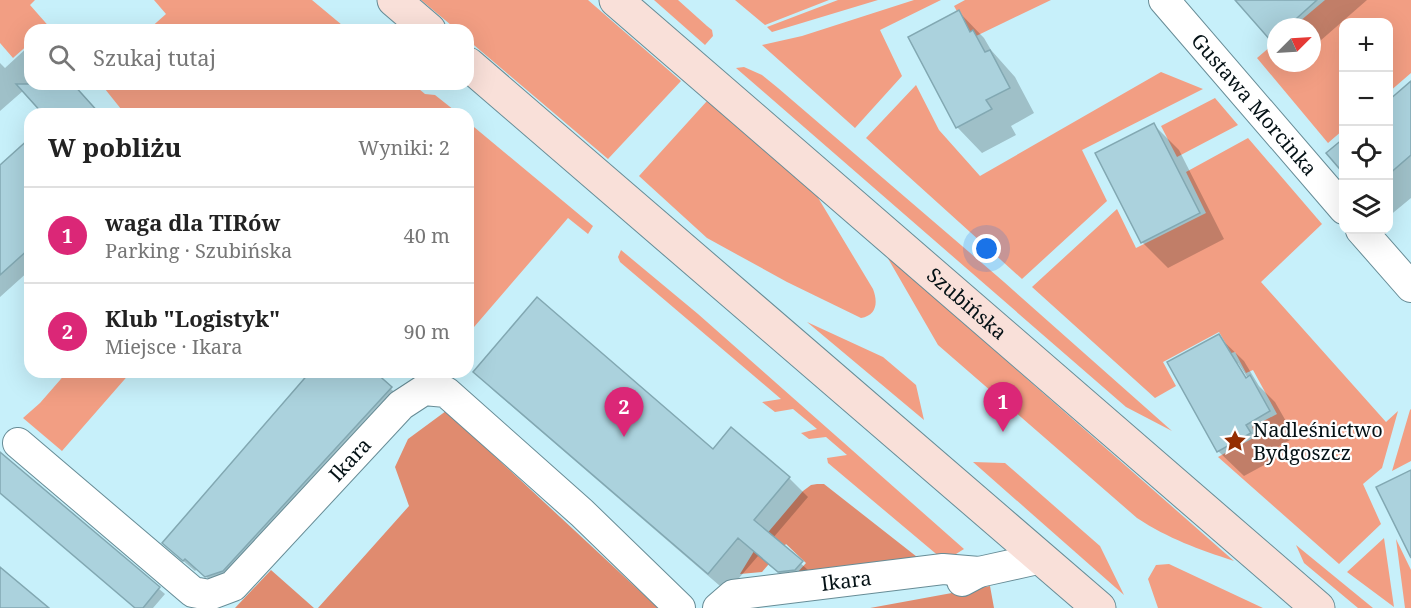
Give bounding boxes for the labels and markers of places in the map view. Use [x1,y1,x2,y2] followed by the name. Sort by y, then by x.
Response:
[984,382,1022,432] pin: 1
[604,388,644,437] pin: 2
[1253,416,1383,466] place label: Nadleśnictwo Bydgoszcz
[1222,428,1248,454] place icon: Nadleśnictwo Bydgoszcz

